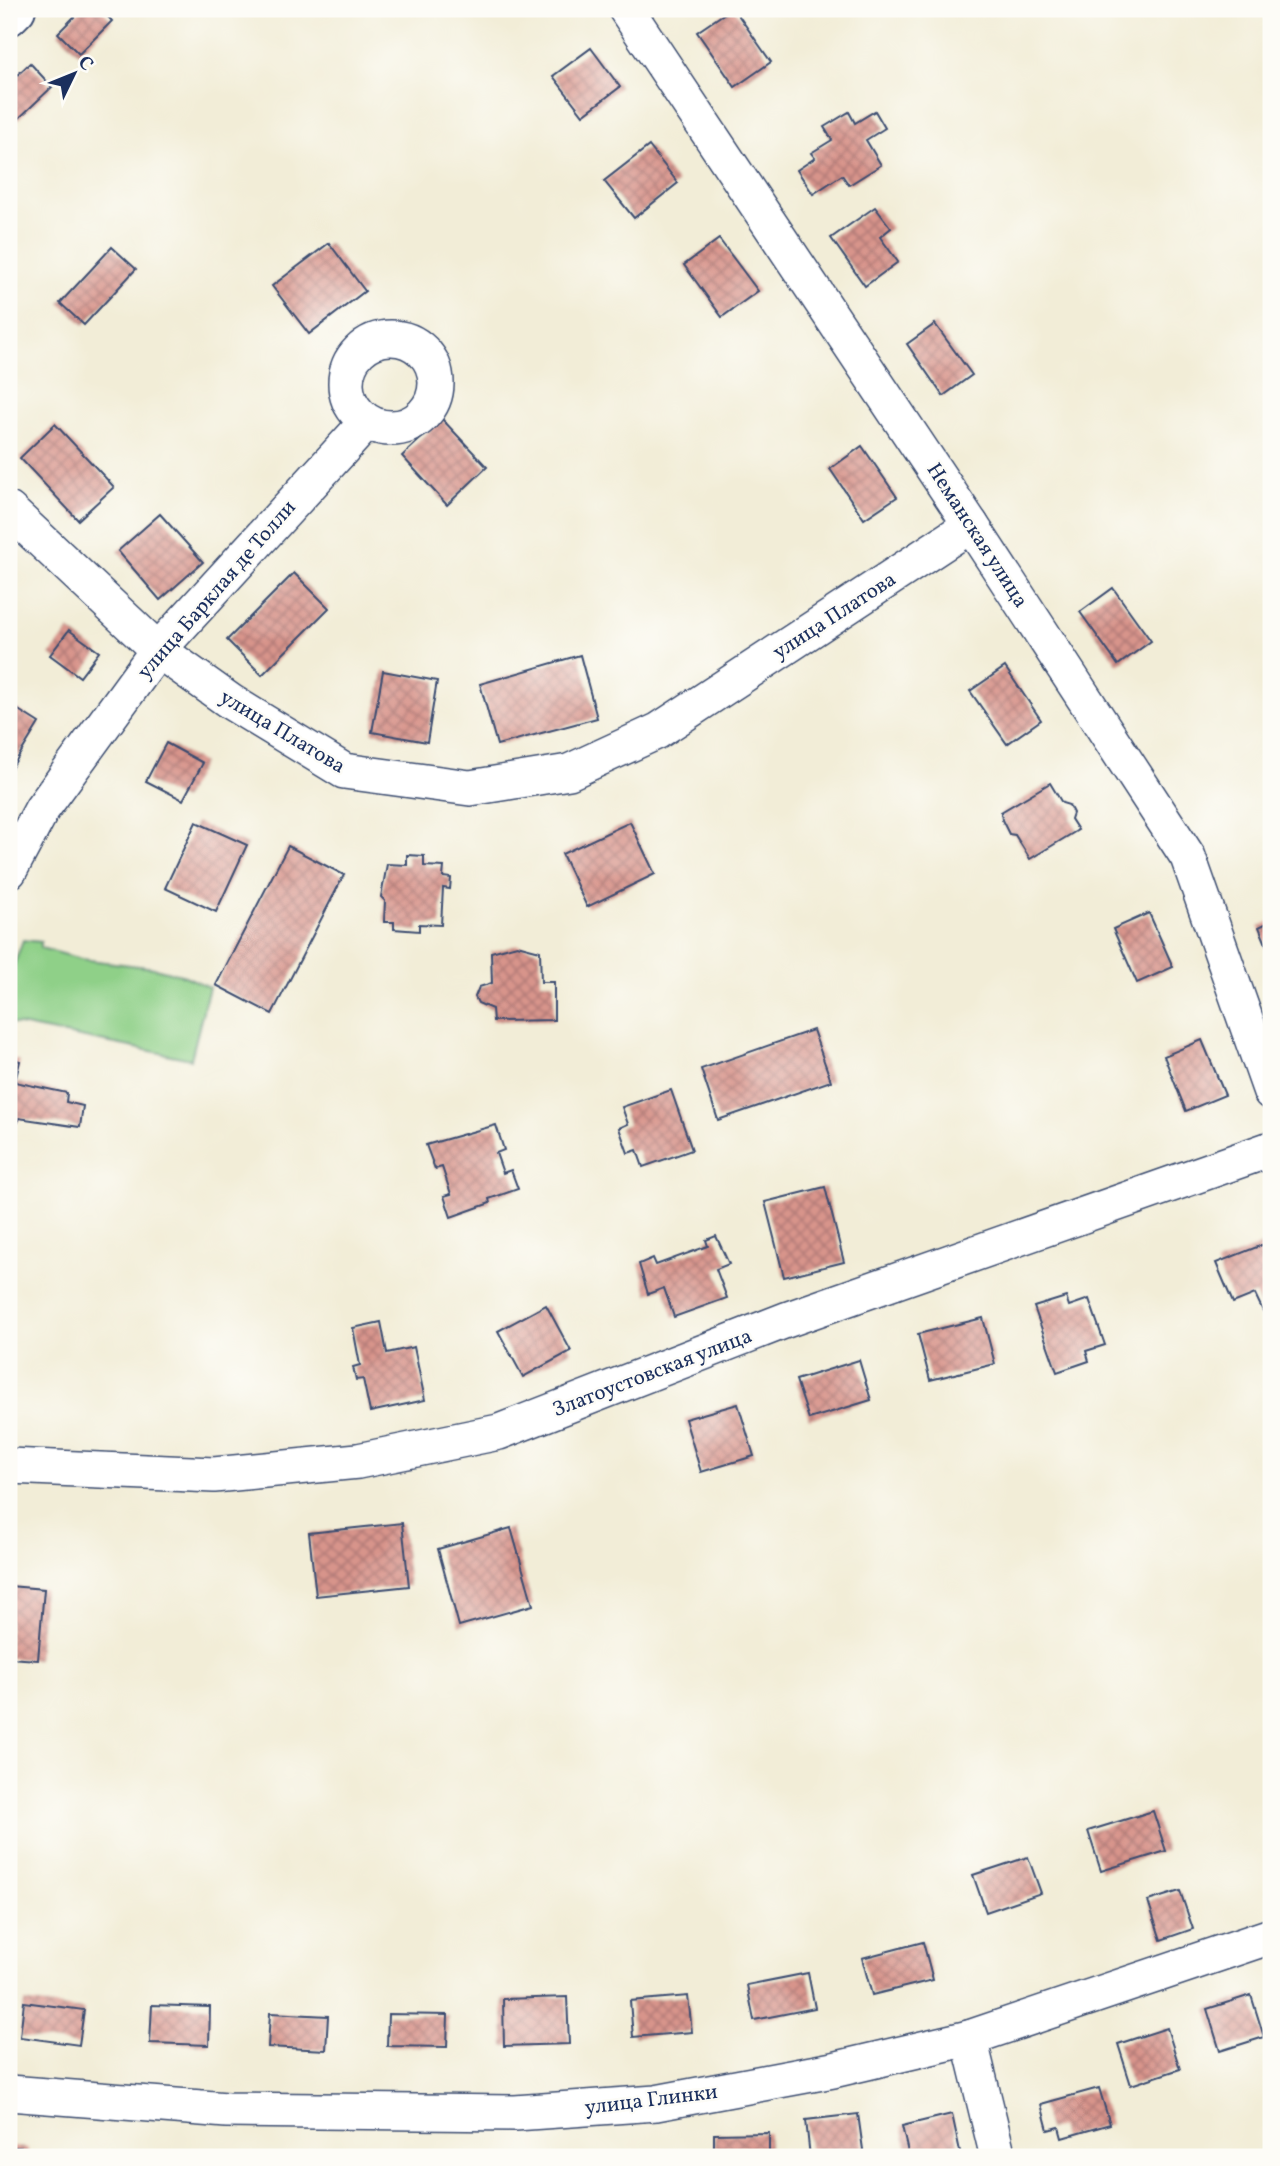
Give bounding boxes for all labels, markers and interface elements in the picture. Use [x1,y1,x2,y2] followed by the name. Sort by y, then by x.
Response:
[38,38,108,108] north arrow
[71,50,99,77] text: С
[919,458,1034,614] street label: Неманская улица
[131,494,303,686] street label: улица Барклая де Толли
[767,565,902,667] street label: улица Платова
[214,683,351,781] street label: улица Платова
[549,1322,756,1425] street label: Златоустовская улица
[583,2078,720,2123] street label: улица Глинки

